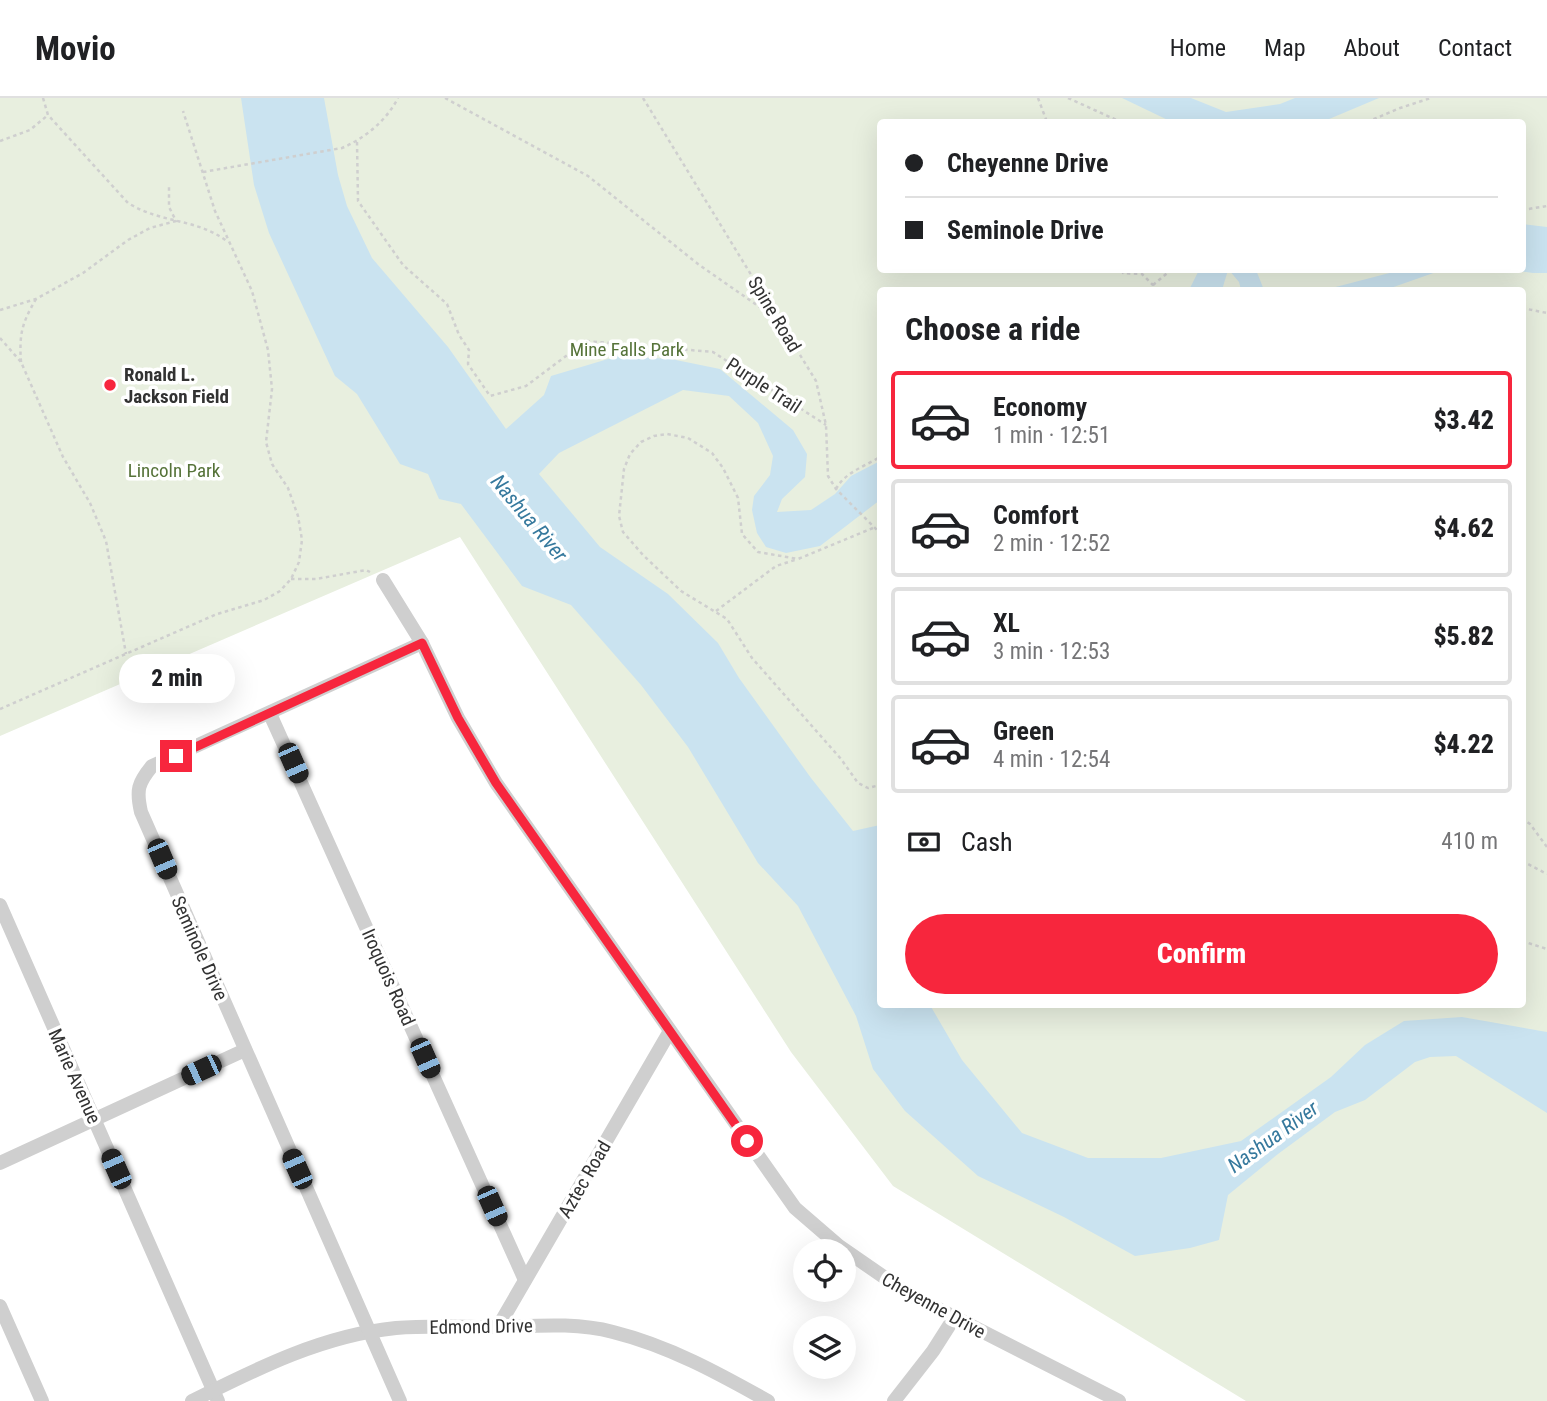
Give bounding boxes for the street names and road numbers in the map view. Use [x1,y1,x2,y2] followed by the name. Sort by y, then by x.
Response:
[743,272,806,356] street label: Spine Road
[722,353,805,418] street label: Purple Trail
[166,893,233,1004] street label: Seminole Drive
[357,925,420,1029] street label: Iroquois Road
[43,1025,106,1127] street label: Marie Avenue
[553,1137,616,1222] street label: Aztec Road
[878,1267,990,1343] street label: Cheyenne Drive
[429,1314,533,1339] street label: Edmond Drive

